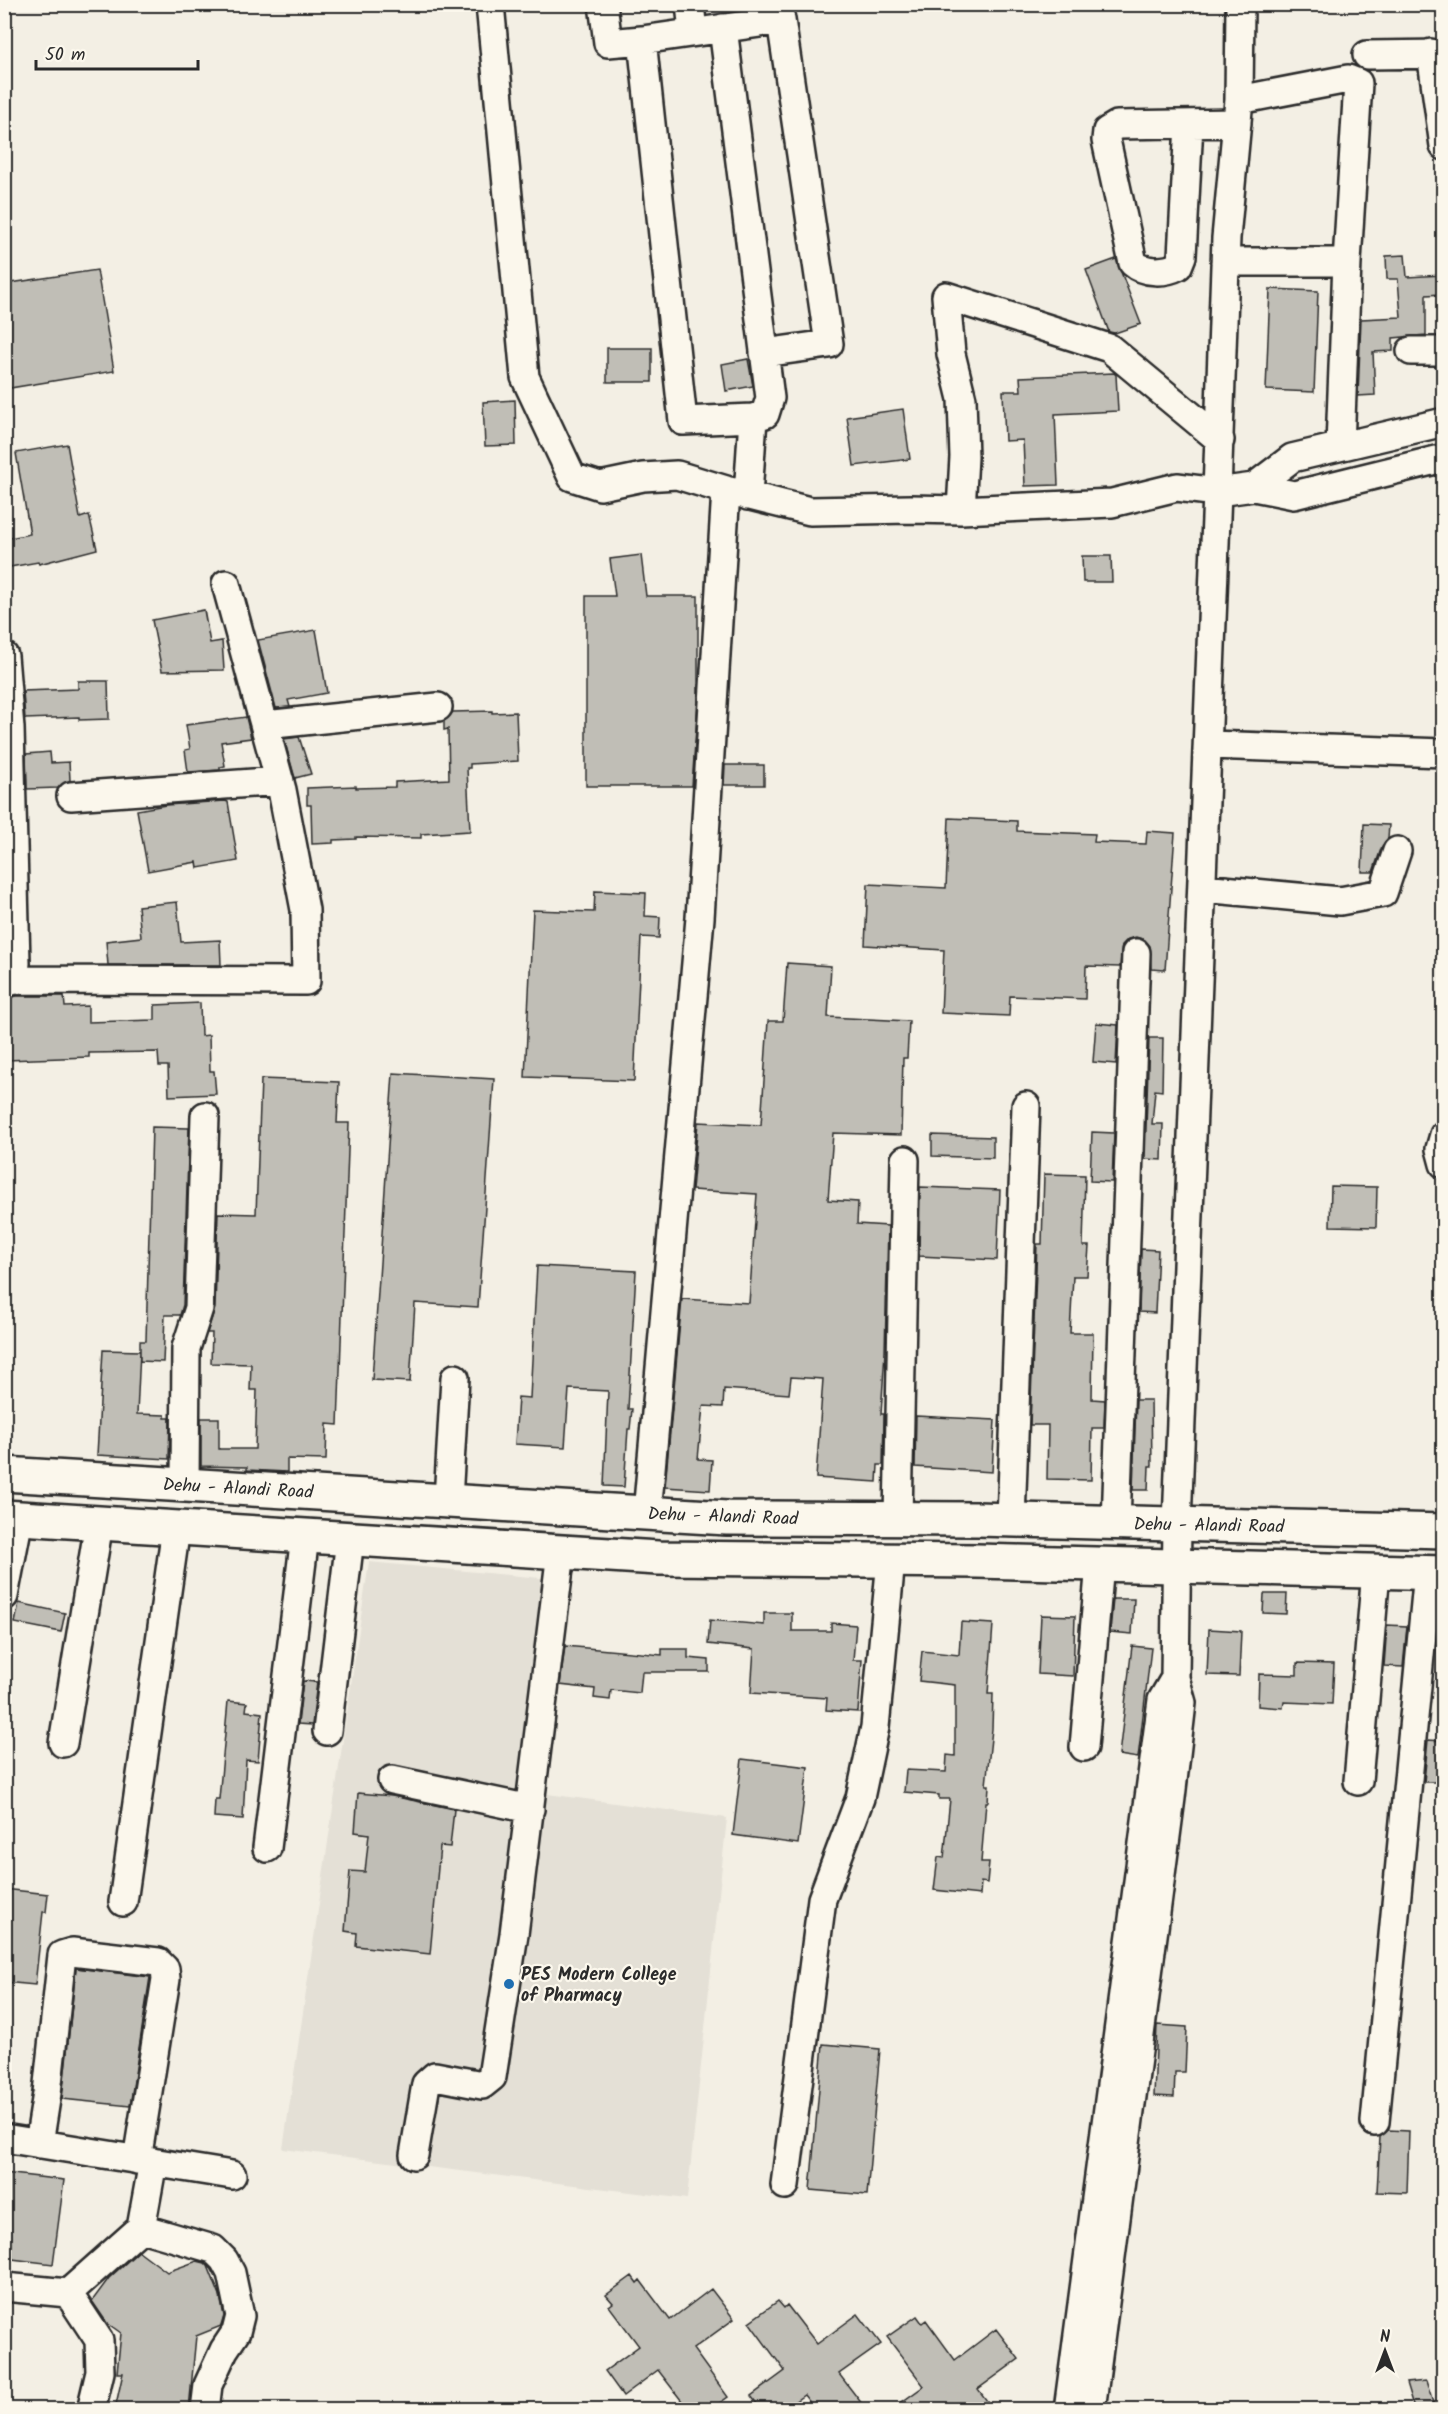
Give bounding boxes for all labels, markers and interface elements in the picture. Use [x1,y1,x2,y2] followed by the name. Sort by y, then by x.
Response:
[36,33,198,71] scale bar
[45,41,85,70] text: 50 m
[162,1471,315,1508] street label: Dehu - Alandi Road
[647,1500,800,1535] street label: Dehu - Alandi Road
[1133,1511,1286,1542] street label: Dehu - Alandi Road
[521,1961,677,2011] place label: PES Modern College of Pharmacy
[502,1977,516,1991] marker: PES Modern College of Pharmacy
[1355,2321,1415,2381] north arrow
[1380,2325,1390,2350] text: N

